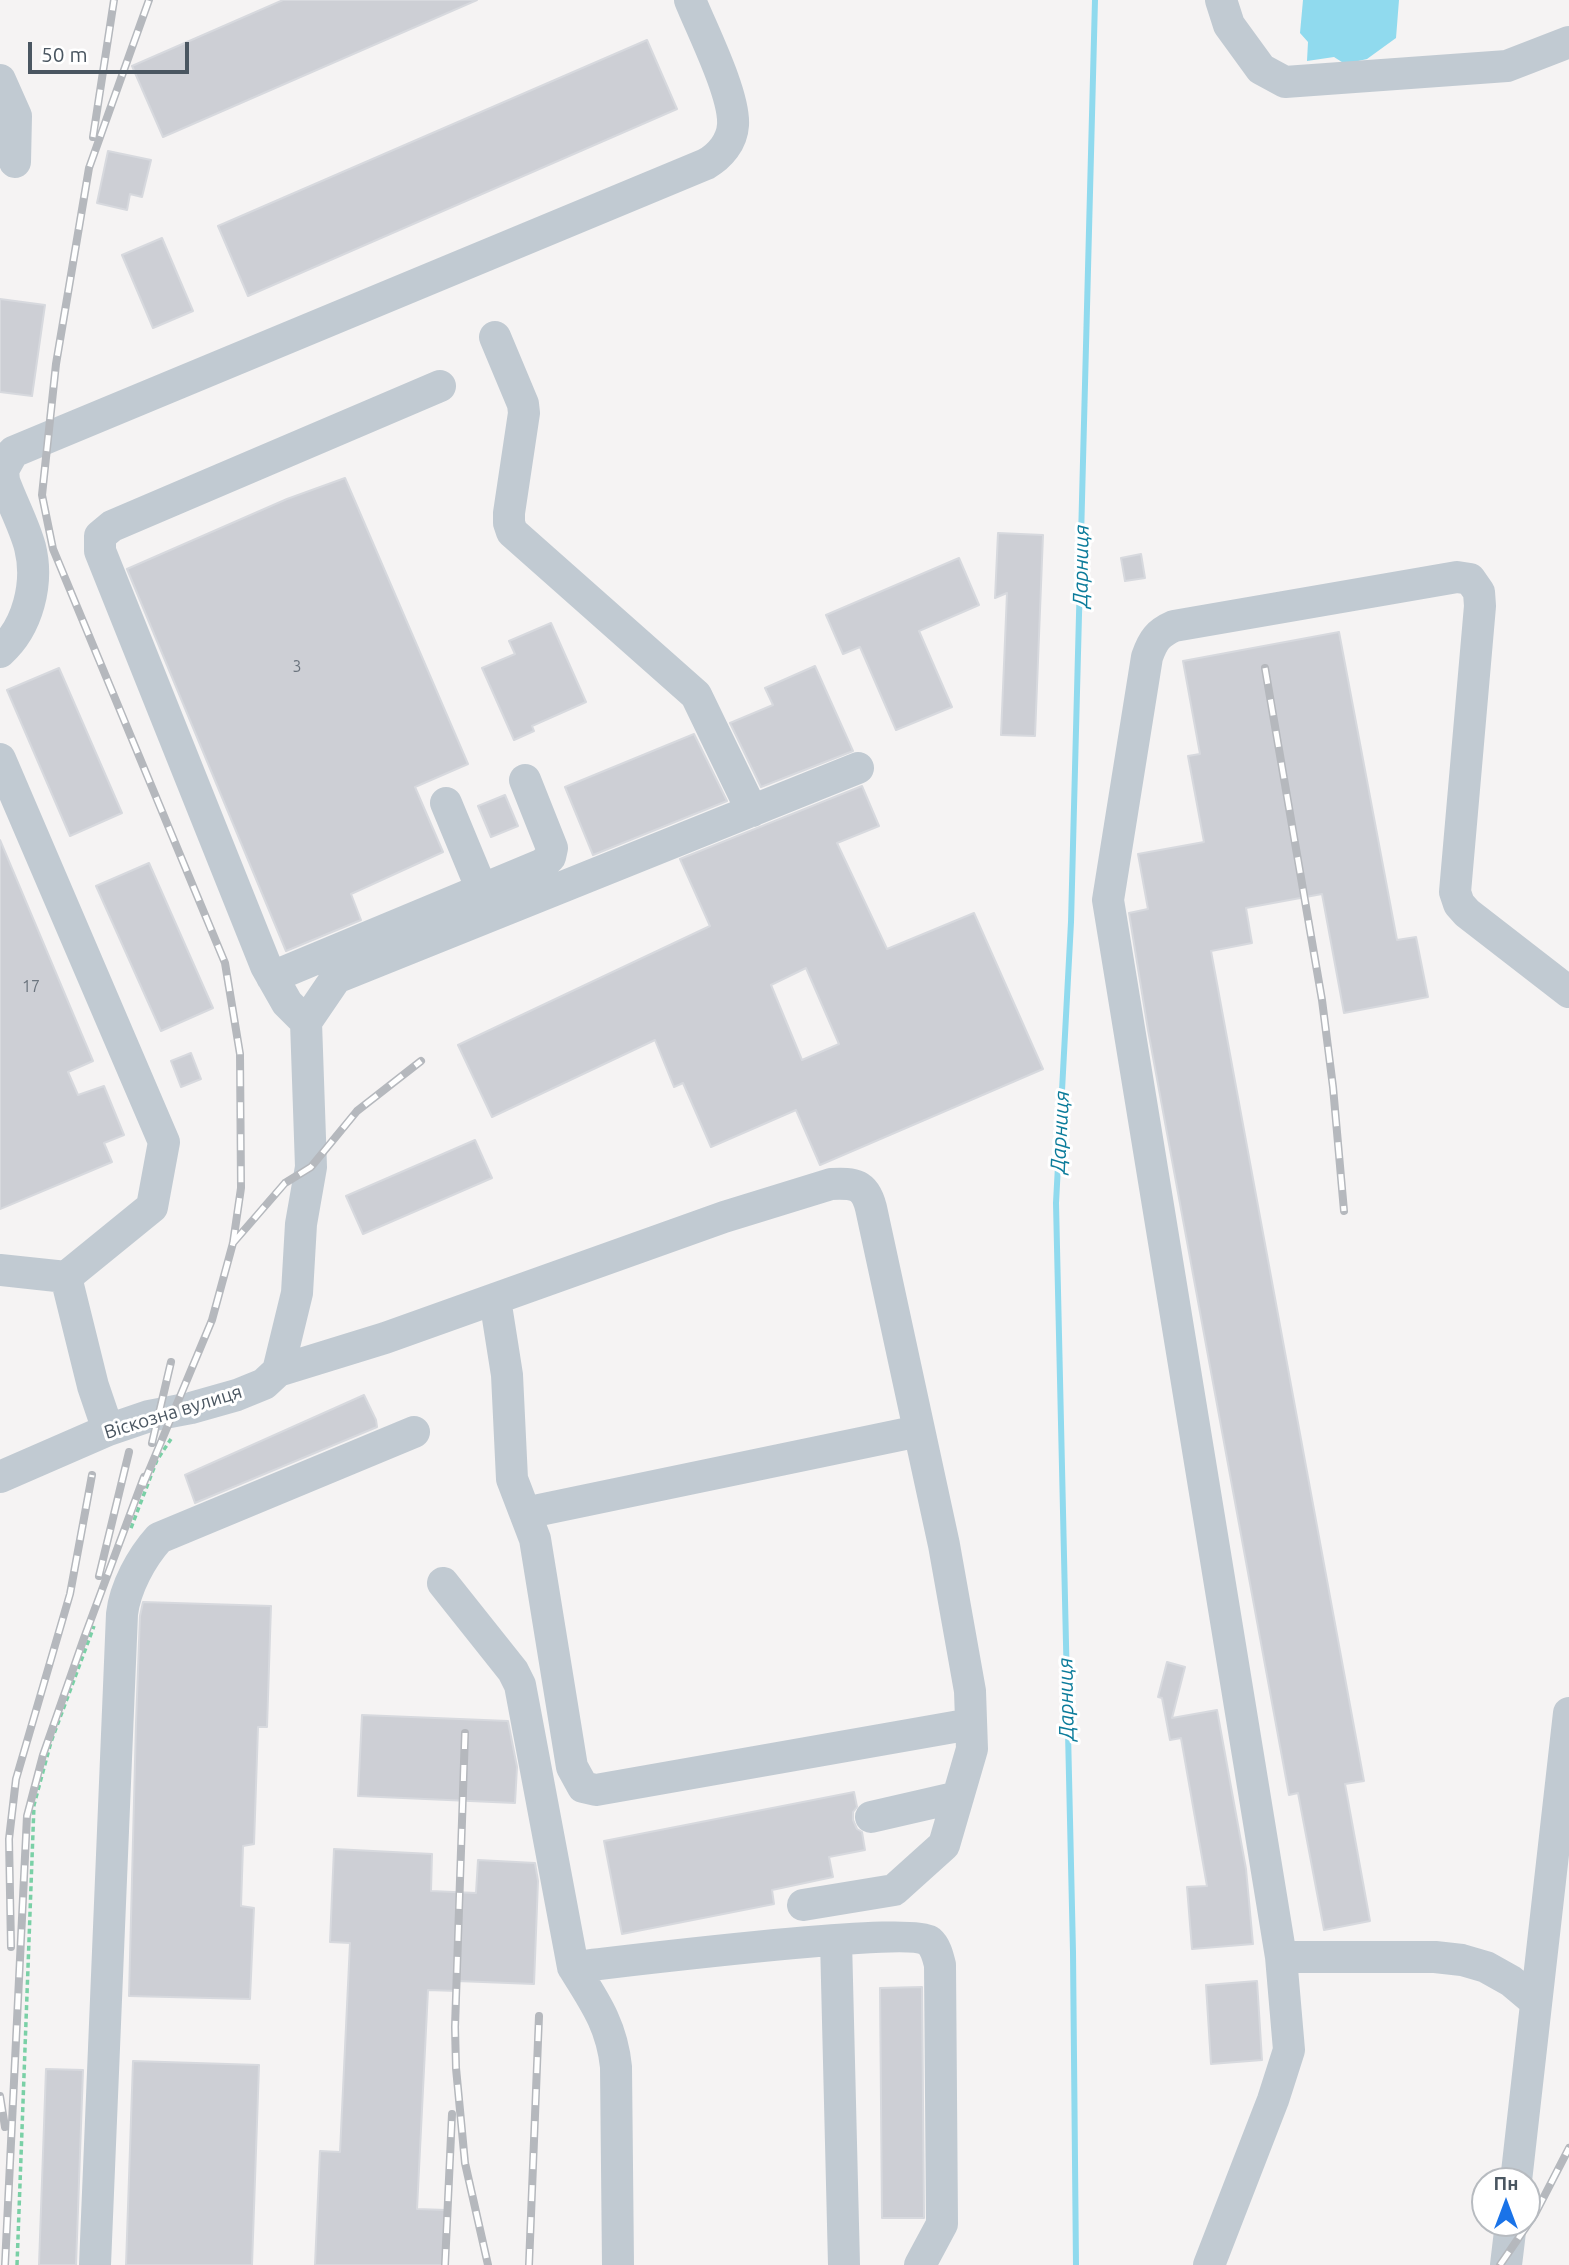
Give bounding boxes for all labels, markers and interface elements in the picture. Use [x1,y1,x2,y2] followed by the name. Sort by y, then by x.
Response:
[32,28,192,72] scale bar
[41,42,88,66] text: 50 m
[1068,524,1094,608] water label: Дарниця
[292,657,302,677] house number: 3
[22,977,40,997] house number: 17
[1045,1090,1075,1174] water label: Дарниця
[101,1380,245,1444] street label: Віскозна вулиця
[1053,1657,1079,1741] water label: Дарниця
[1471,2167,1541,2237] north arrow
[1494,2172,1518,2194] text: Пн

